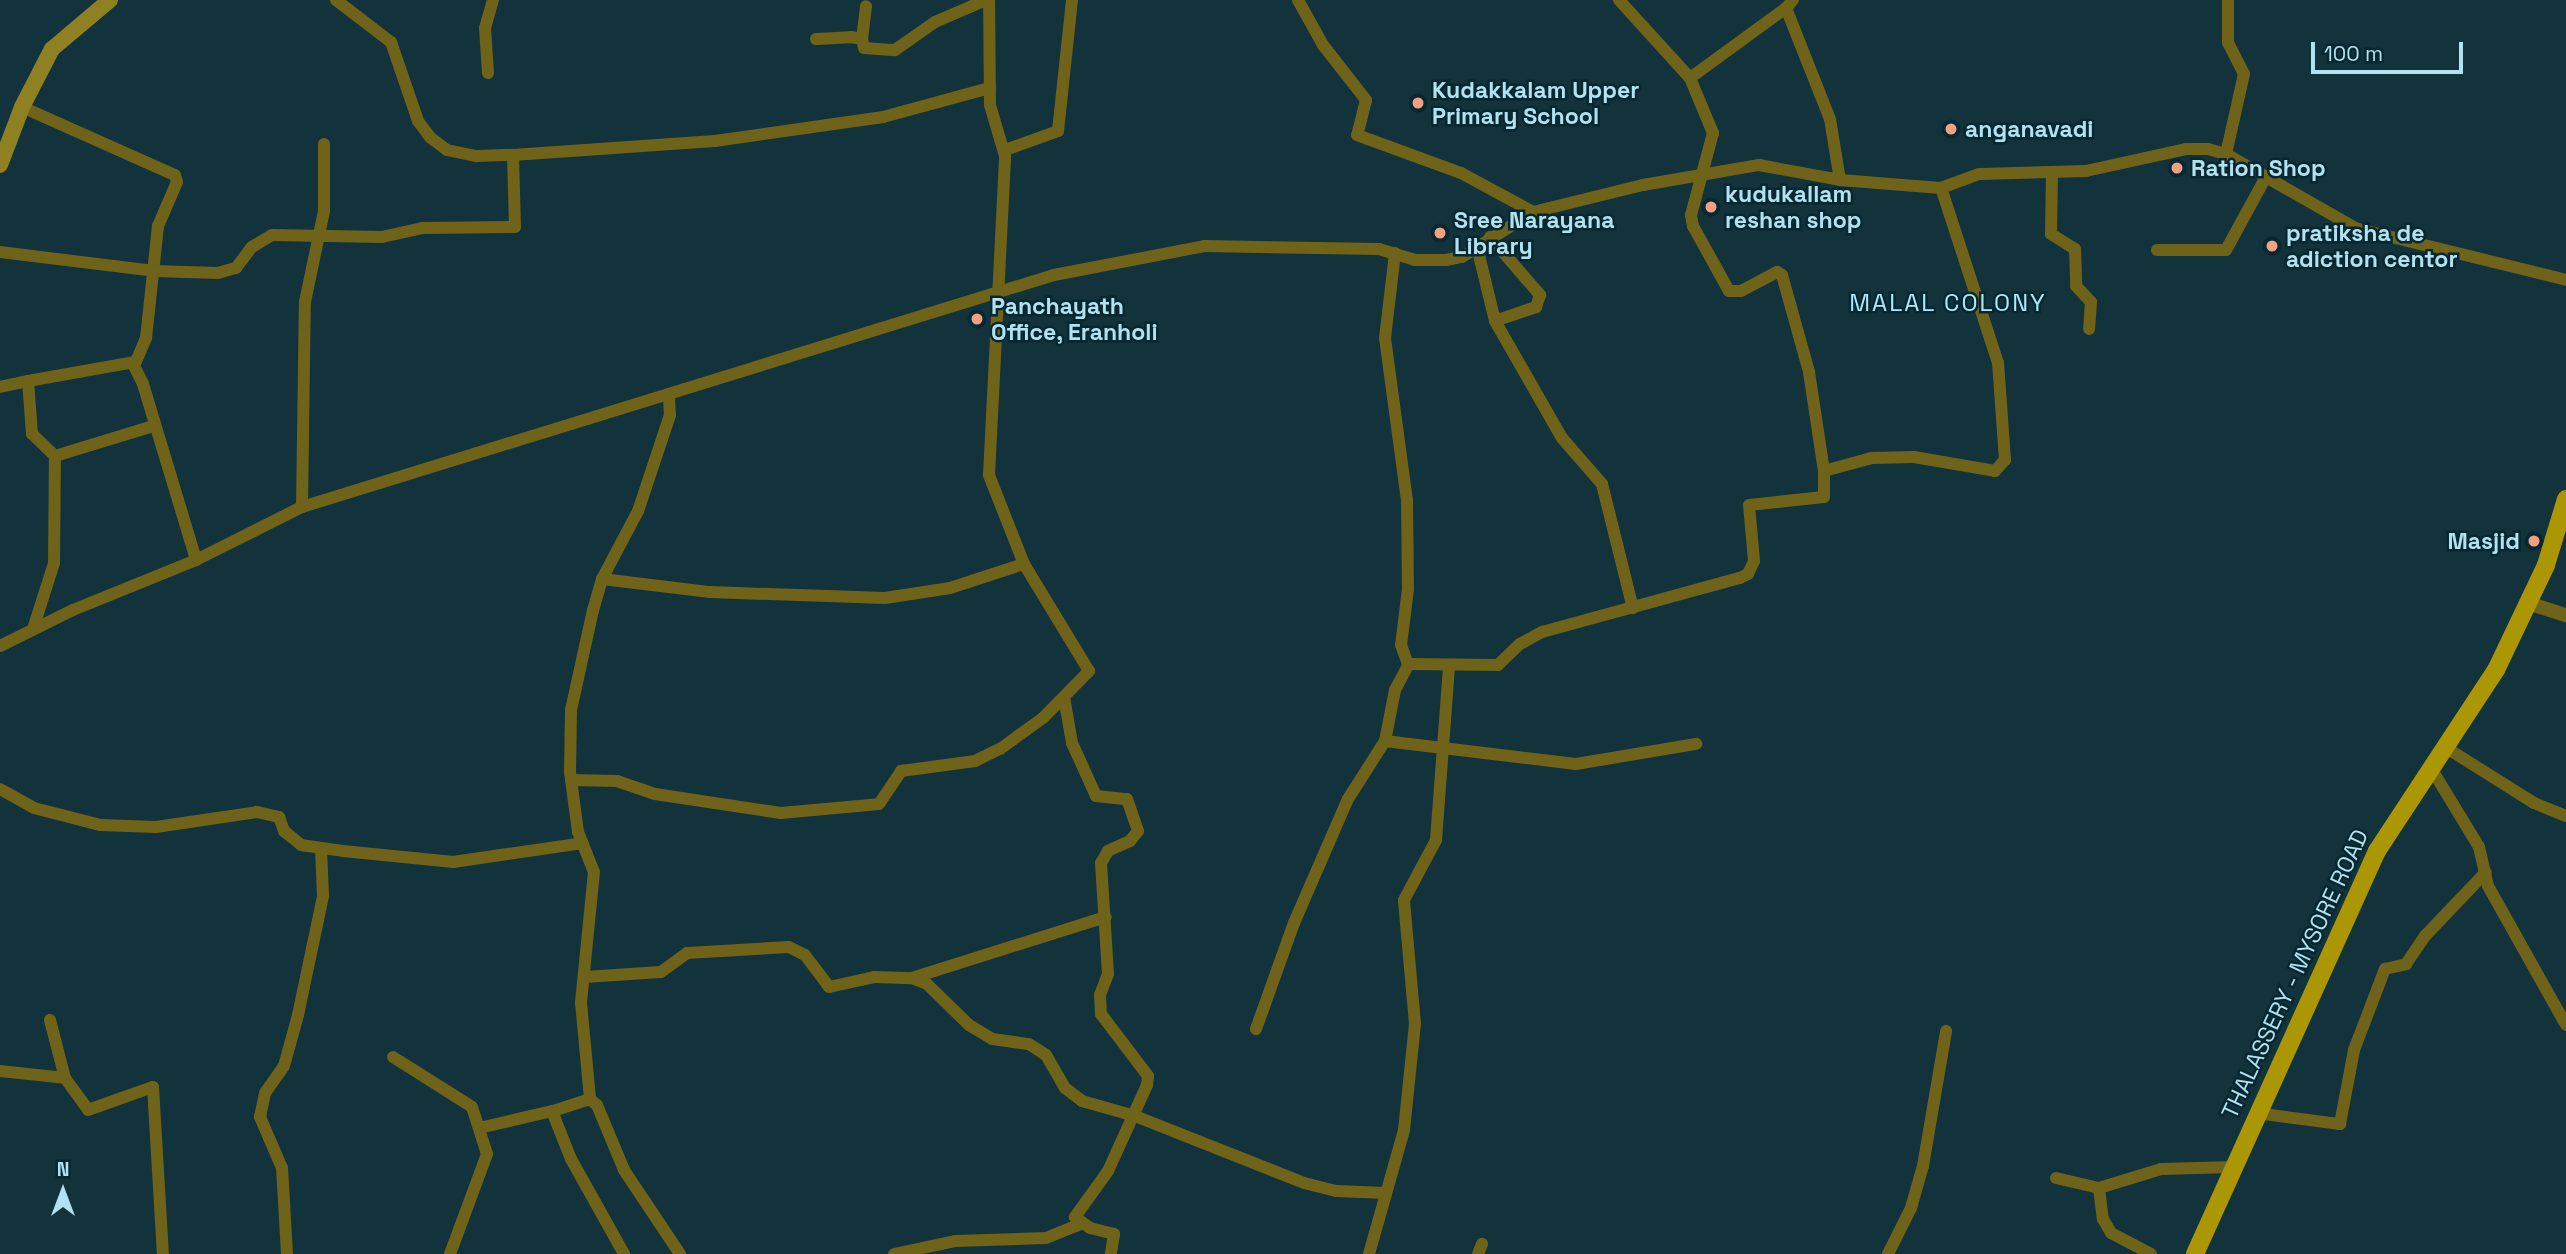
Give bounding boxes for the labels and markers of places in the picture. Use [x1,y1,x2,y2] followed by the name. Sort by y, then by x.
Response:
[1432,76,1639,130] place label: Kudakkalam Upper Primary School
[1410,95,1426,111] marker: Kudakkalam Upper Primary School
[1965,115,2093,143] place label: anganavadi
[1943,121,1959,137] marker: anganavadi
[2191,154,2326,182] place label: Ration Shop
[2169,160,2185,176] marker: Ration Shop
[1725,180,1861,234] place label: kudukallam reshan shop
[1703,199,1719,215] marker: kudukallam reshan shop
[1454,206,1614,260] place label: Sree Narayana Library
[2286,219,2458,273] place label: pratiksha de adiction centor
[1432,225,1448,241] marker: Sree Narayana Library
[2264,238,2280,254] marker: pratiksha de adiction centor
[991,292,1158,346] place label: Panchayath Office, Eranholi
[969,311,985,327] marker: Panchayath Office, Eranholi
[2448,527,2520,555] place label: Masjid
[2526,533,2542,549] marker: Masjid

